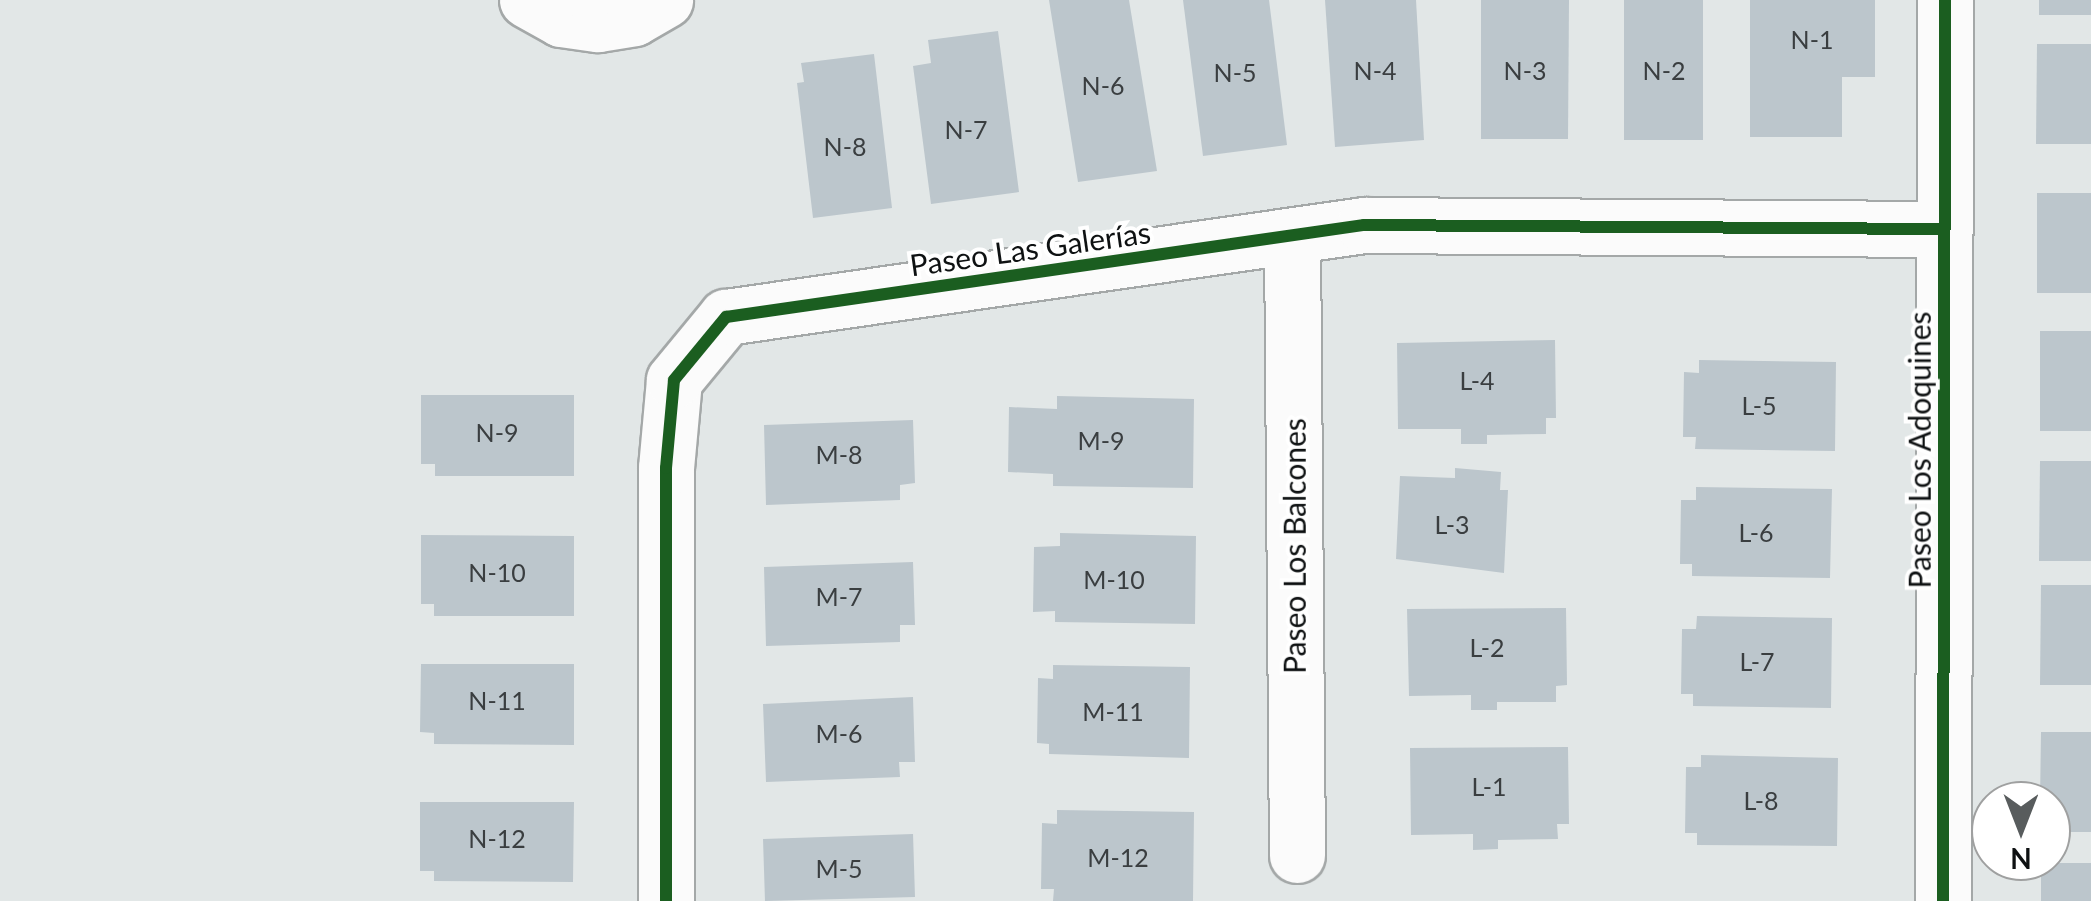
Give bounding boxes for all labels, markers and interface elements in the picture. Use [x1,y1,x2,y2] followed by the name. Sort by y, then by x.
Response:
[1791,24,1833,54] house number: N-1
[1354,55,1396,85] house number: N-4
[1504,55,1546,85] house number: N-3
[1643,55,1685,85] house number: N-2
[1214,57,1256,87] house number: N-5
[1082,70,1124,100] house number: N-6
[945,114,987,144] house number: N-7
[824,131,866,161] house number: N-8
[907,213,1153,283] street label: Paseo Las Galerías
[1901,311,1937,589] street label: Paseo Los Adoquines
[1460,365,1494,395] house number: L-4
[1742,390,1776,420] house number: L-5
[476,417,518,447] house number: N-9
[1276,418,1312,674] street label: Paseo Los Balcones
[1078,425,1124,455] house number: M-9
[816,439,862,469] house number: M-8
[1435,509,1469,539] house number: L-3
[1739,517,1773,547] house number: L-6
[468,557,526,587] house number: N-10
[1083,564,1145,594] house number: M-10
[816,581,862,611] house number: M-7
[1470,632,1504,662] house number: L-2
[1740,646,1774,676] house number: L-7
[468,685,526,715] house number: N-11
[1082,696,1144,726] house number: M-11
[816,718,862,748] house number: M-6
[1472,771,1506,801] house number: L-1
[1971,781,2071,881] north arrow
[1744,785,1778,815] house number: L-8
[468,823,526,853] house number: N-12
[1087,842,1149,872] house number: M-12
[2010,842,2032,876] text: N
[816,853,862,883] house number: M-5

